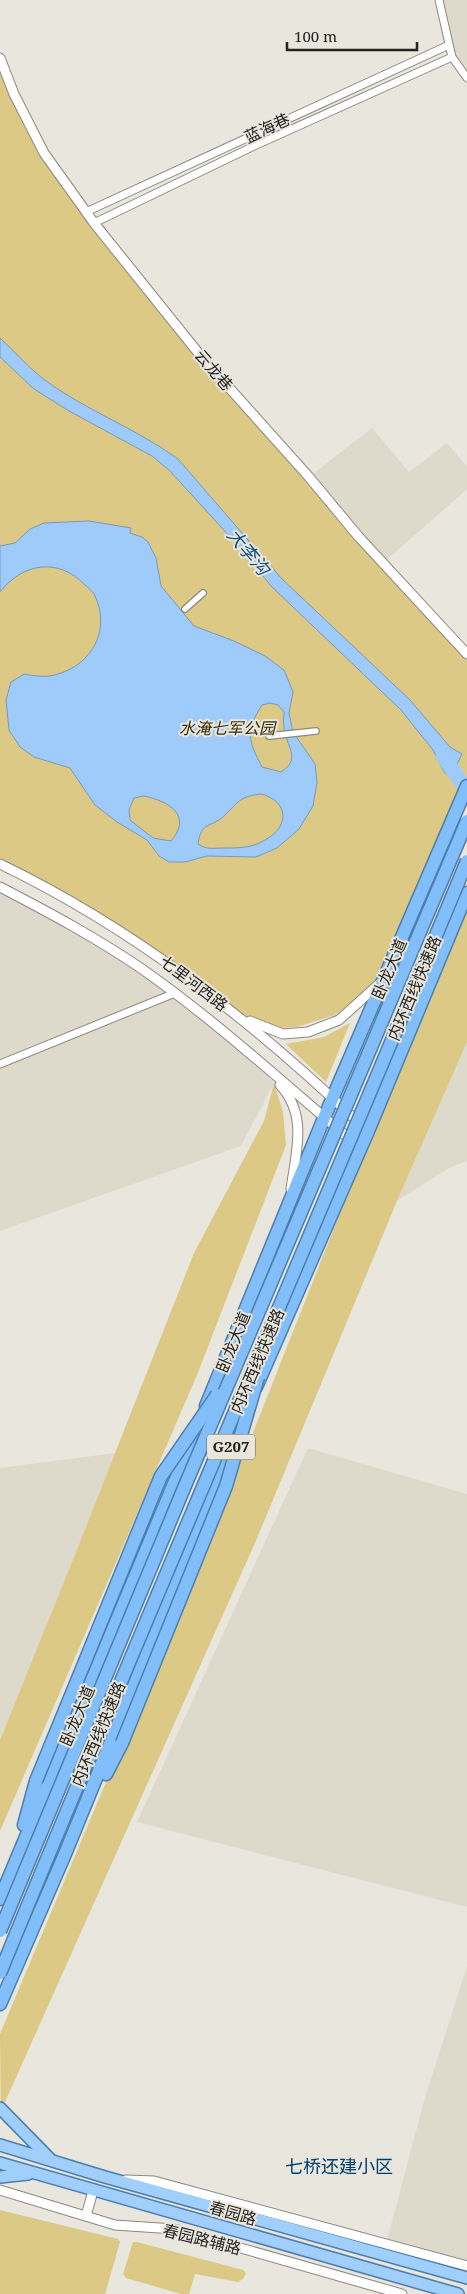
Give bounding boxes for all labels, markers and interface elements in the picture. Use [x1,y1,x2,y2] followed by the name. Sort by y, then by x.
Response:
[287,20,417,52] scale bar
[294,26,337,46] text: 100 m
[241,108,293,148] street label: 蓝海巷
[190,345,238,395] street label: 云龙巷
[222,523,277,581] water label: 大李沟
[179,717,277,739] park label: 水淹七军公园
[382,932,446,1044] street label: 内环西线快速路
[366,935,412,1003] street label: 卧龙大道
[155,950,233,1016] street label: 七里河西路
[225,1305,289,1417] street label: 内环西线快速路
[211,1308,255,1376] street label: 卧龙大道
[207,1434,255,1460] road number: G207
[66,1678,130,1790] street label: 内环西线快速路
[54,1682,100,1750] street label: 卧龙大道
[285,2154,393,2178] district label: 七桥还建小区
[207,2196,259,2230] street label: 春园路
[161,2219,243,2259] street label: 春园路辅路

